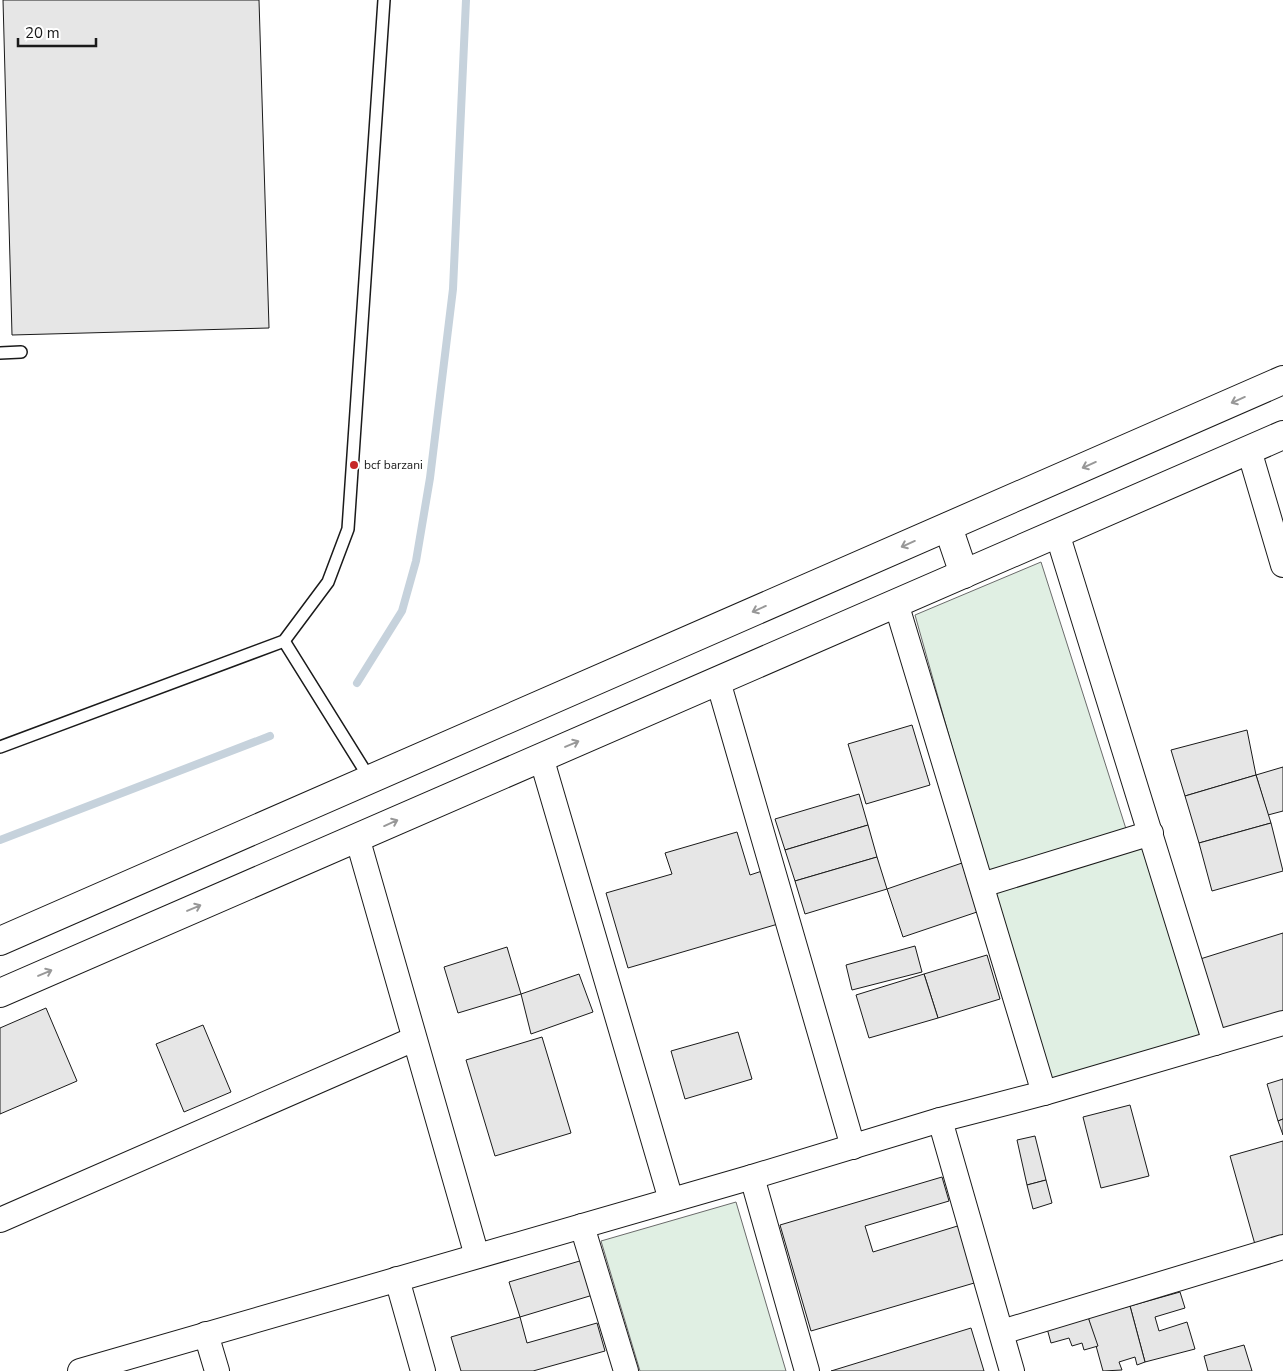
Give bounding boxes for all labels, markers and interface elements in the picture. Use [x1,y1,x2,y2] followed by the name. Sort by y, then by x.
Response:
[18,15,95,47] scale bar
[25,23,60,43] text: 20 m
[1231,395,1246,405] one-way arrow
[364,457,423,473] place label: bcf barzani
[348,459,360,471] marker: bcf barzani
[1082,460,1097,470] one-way arrow
[901,539,916,549] one-way arrow
[752,604,767,614] one-way arrow
[564,738,579,748] one-way arrow
[383,817,398,827] one-way arrow
[186,903,201,913] one-way arrow
[37,968,52,978] one-way arrow

